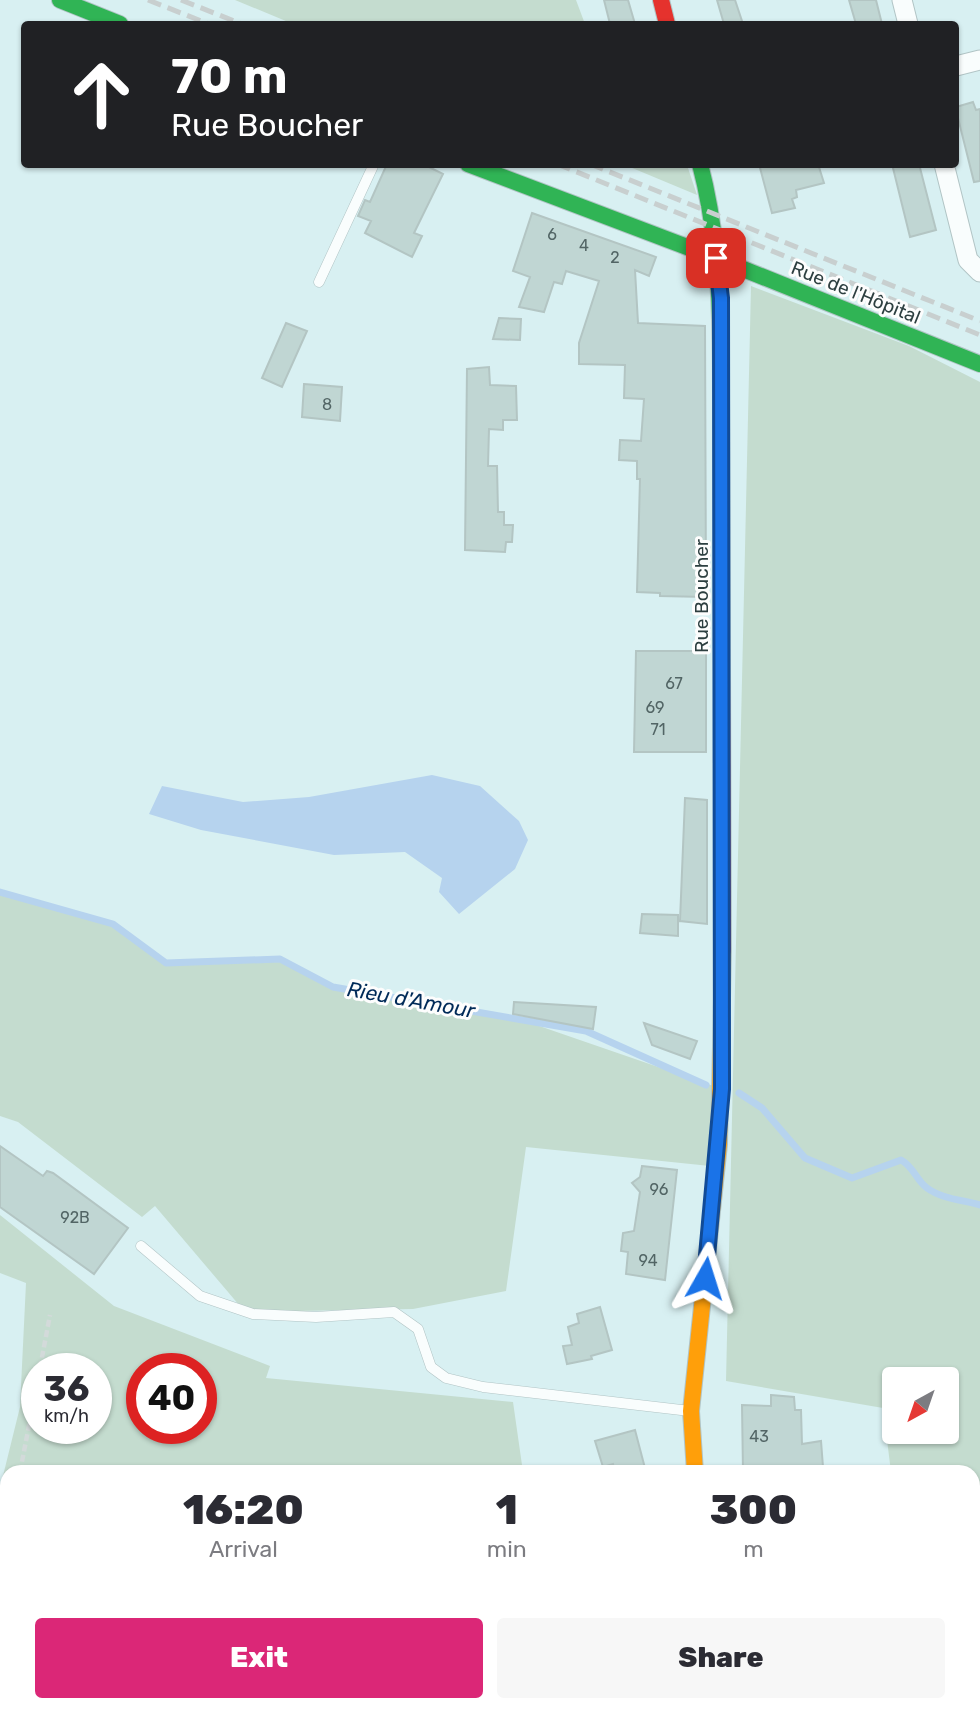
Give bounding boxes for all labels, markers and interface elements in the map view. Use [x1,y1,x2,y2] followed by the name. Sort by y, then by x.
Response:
[171,47,288,105] text: 70 m
[56,49,147,140] icon: ahead
[171,106,363,144] text: Rue Boucher
[547,225,557,244] house number: 6
[686,228,746,288] pin
[579,236,589,255] house number: 4
[697,239,735,277] icon: arrive
[610,248,620,267] house number: 2
[788,256,924,329] street label: Rue de l'Hôpital
[322,395,332,414] house number: 8
[690,538,713,653] street label: Rue Boucher
[665,674,683,693] house number: 67
[645,698,665,717] house number: 69
[650,720,666,739] house number: 71
[345,976,478,1023] water label: Rieu d'Amour
[650,1180,669,1199] house number: 96
[60,1208,90,1227] house number: 92B
[668,1241,742,1315] position arrow
[638,1251,658,1270] house number: 94
[126,1353,217,1444] speed limit sign: 40
[882,1367,959,1444] north arrow
[882,1367,959,1444] map controls
[44,1368,89,1410] text: 36
[44,1405,89,1427] text: km/h
[749,1427,769,1446] house number: 43
[183,1485,304,1535] text: 16:20
[496,1485,518,1535] text: 1
[710,1485,797,1535] text: 300
[209,1535,278,1563] text: Arrival
[487,1535,527,1563] text: min
[743,1535,764,1563] text: m
[35,1618,483,1698] button: Exit
[497,1618,945,1698] button: Share

